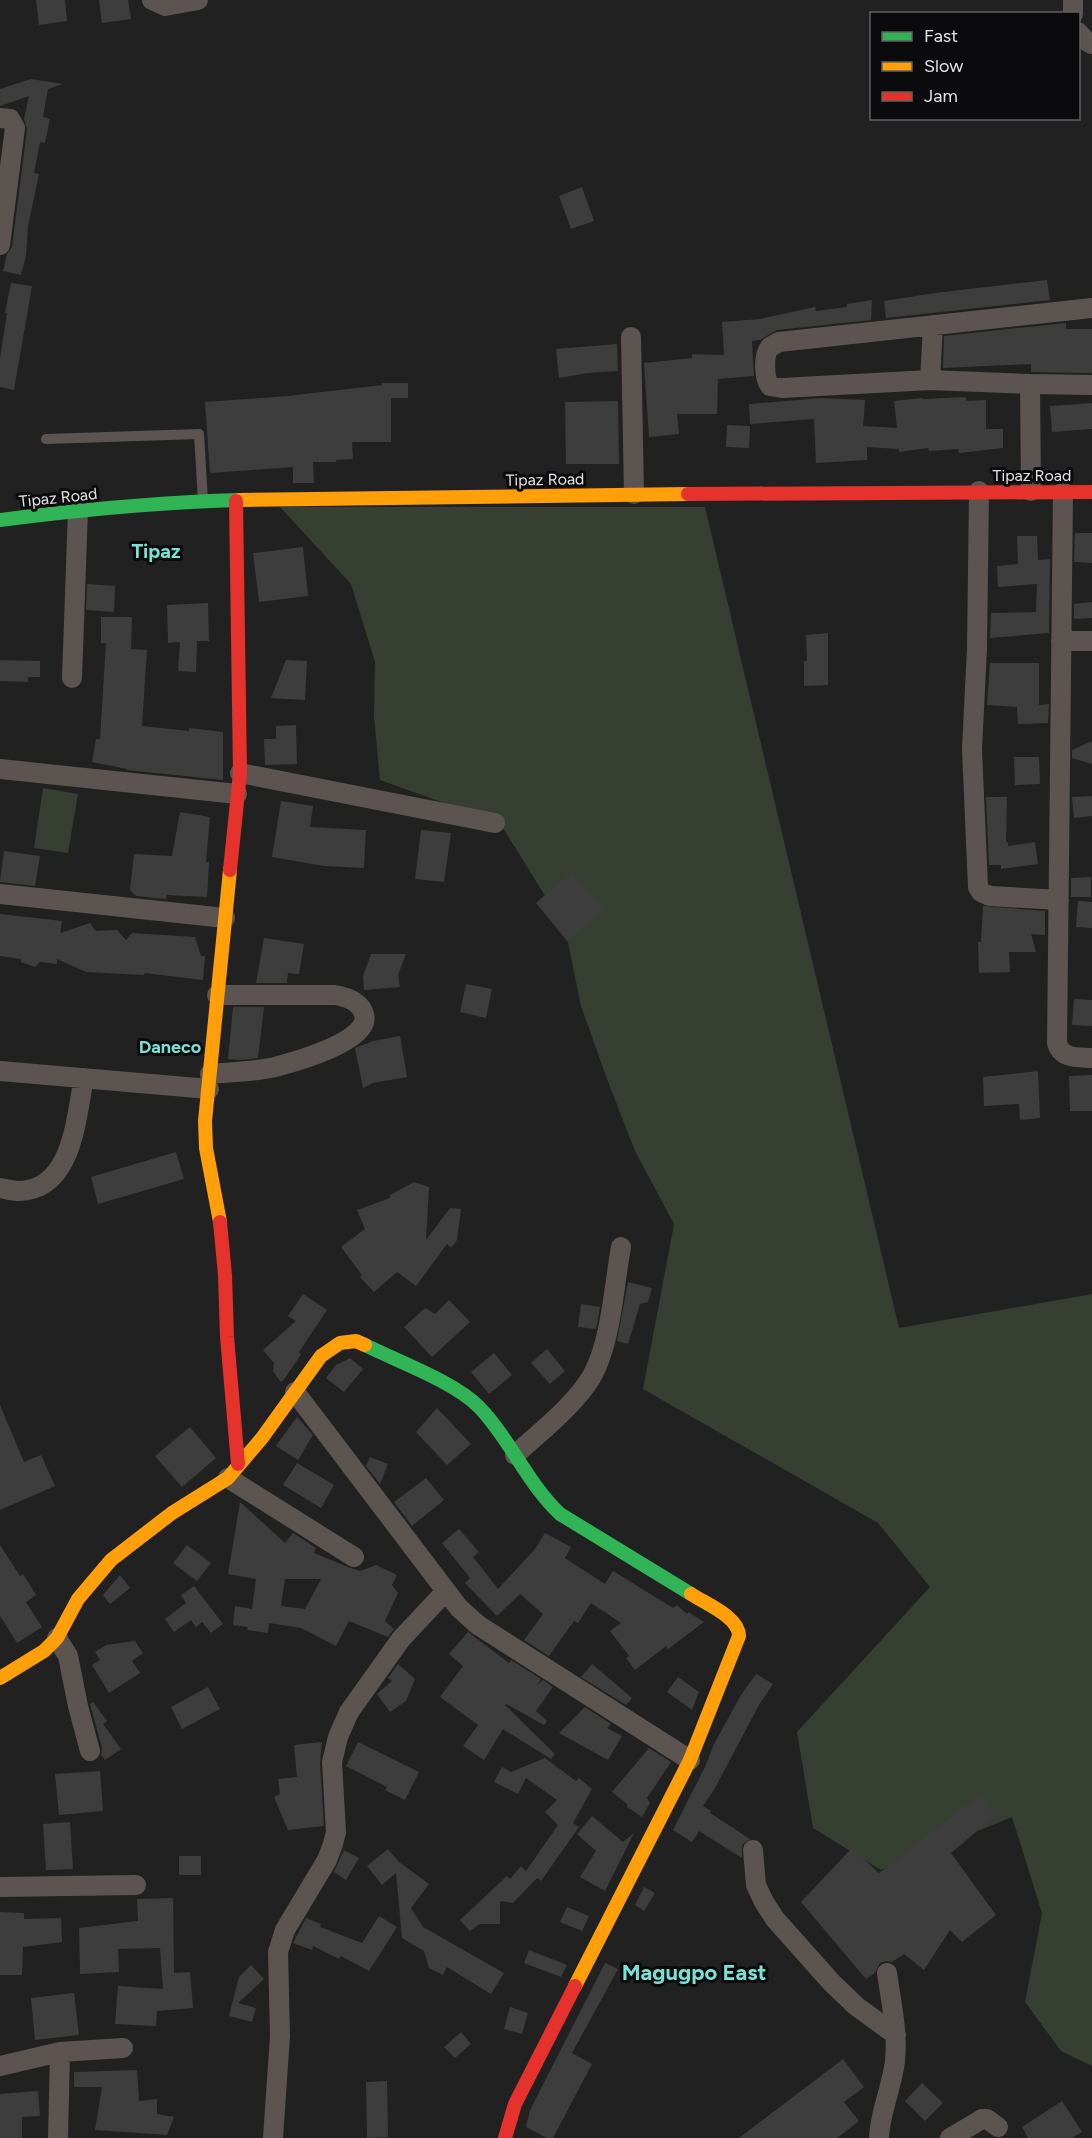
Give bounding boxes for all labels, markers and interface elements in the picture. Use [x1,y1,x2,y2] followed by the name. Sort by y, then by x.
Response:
[870,12,1080,120] legend
[924,25,958,47] text: Fast
[924,55,963,77] text: Slow
[924,85,958,107] text: Jam
[993,466,1071,485] street label: Tipaz Road
[505,469,585,490] street label: Tipaz Road
[18,484,98,511] street label: Tipaz Road
[131,539,181,563] district label: Tipaz
[139,1036,201,1058] district label: Daneco
[622,1959,766,1986] district label: Magugpo East

